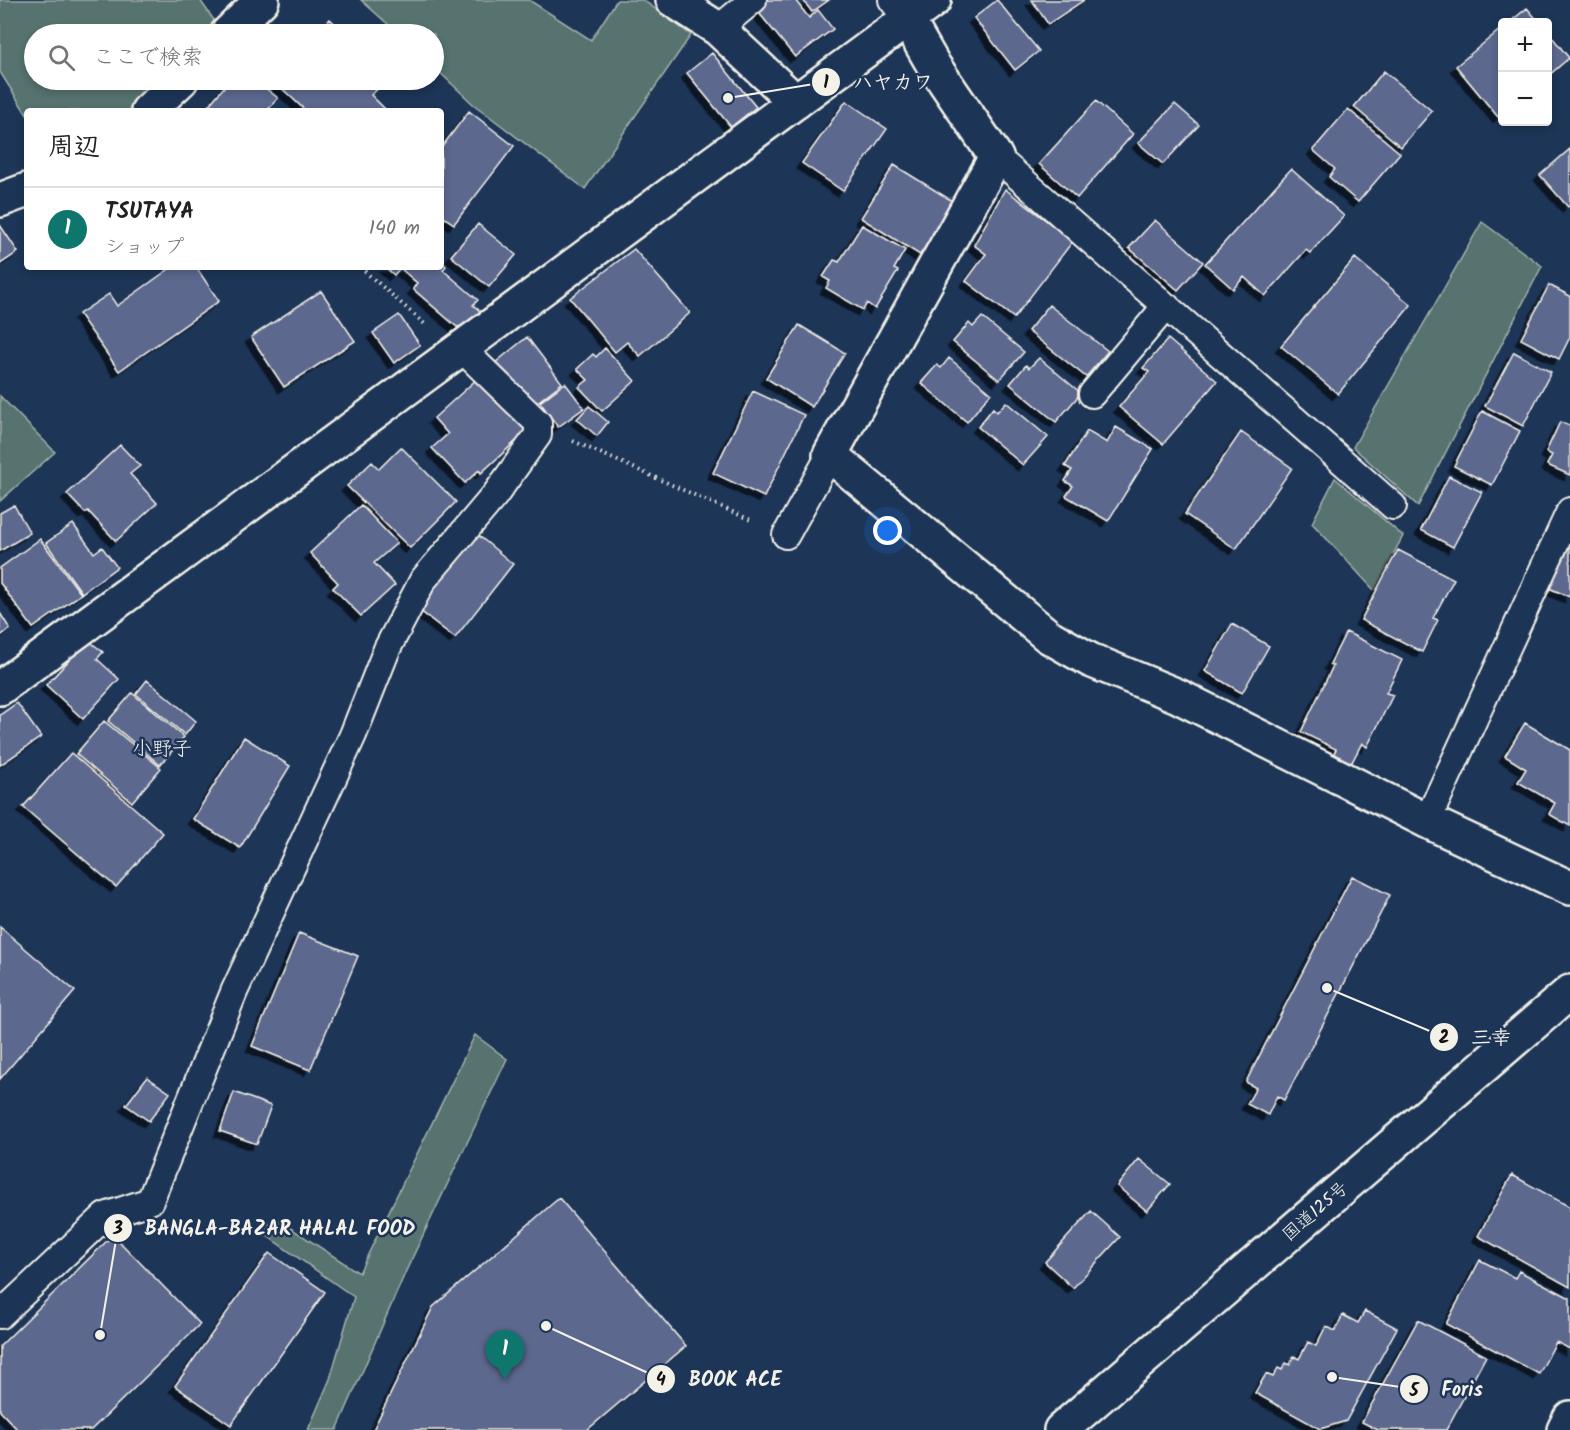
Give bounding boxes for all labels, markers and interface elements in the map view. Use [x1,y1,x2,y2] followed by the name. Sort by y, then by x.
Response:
[1498,18,1552,126] map controls
[1498,18,1552,72] button: +
[24,24,444,90] search box
[45,41,78,74] icon: search
[93,41,203,76] text: ここで検索
[811,63,945,101] callout: ハヤカワ
[853,68,933,100] text: ハヤカワ
[823,69,829,98] text: 1
[1498,72,1552,126] button: −
[48,127,100,169] text: 周辺
[105,195,194,230] text: TSUTAYA
[64,213,71,245] text: 1
[369,213,420,245] text: 140 m
[105,232,184,264] text: ショップ
[873,516,902,545] your location
[132,734,192,766] district label: 小野子
[1429,1018,1523,1056] callout: 三幸
[1471,1023,1511,1055] text: 三幸
[1439,1024,1449,1053] text: 2
[1276,1175,1356,1249] street label: 国道125号
[103,1209,428,1247] callout: BANGLA-BAZAR HALAL FOOD
[145,1214,415,1246] text: BANGLA-BAZAR HALAL FOOD
[112,1215,123,1244] text: 3
[486,1330,524,1380] pin: 1
[646,1360,793,1398] callout: BOOK ACE
[689,1365,782,1397] text: BOOK ACE
[656,1366,666,1395] text: 4
[1399,1370,1495,1408] callout: Foris
[1441,1375,1484,1407] text: Foris
[1408,1377,1420,1406] text: 5

